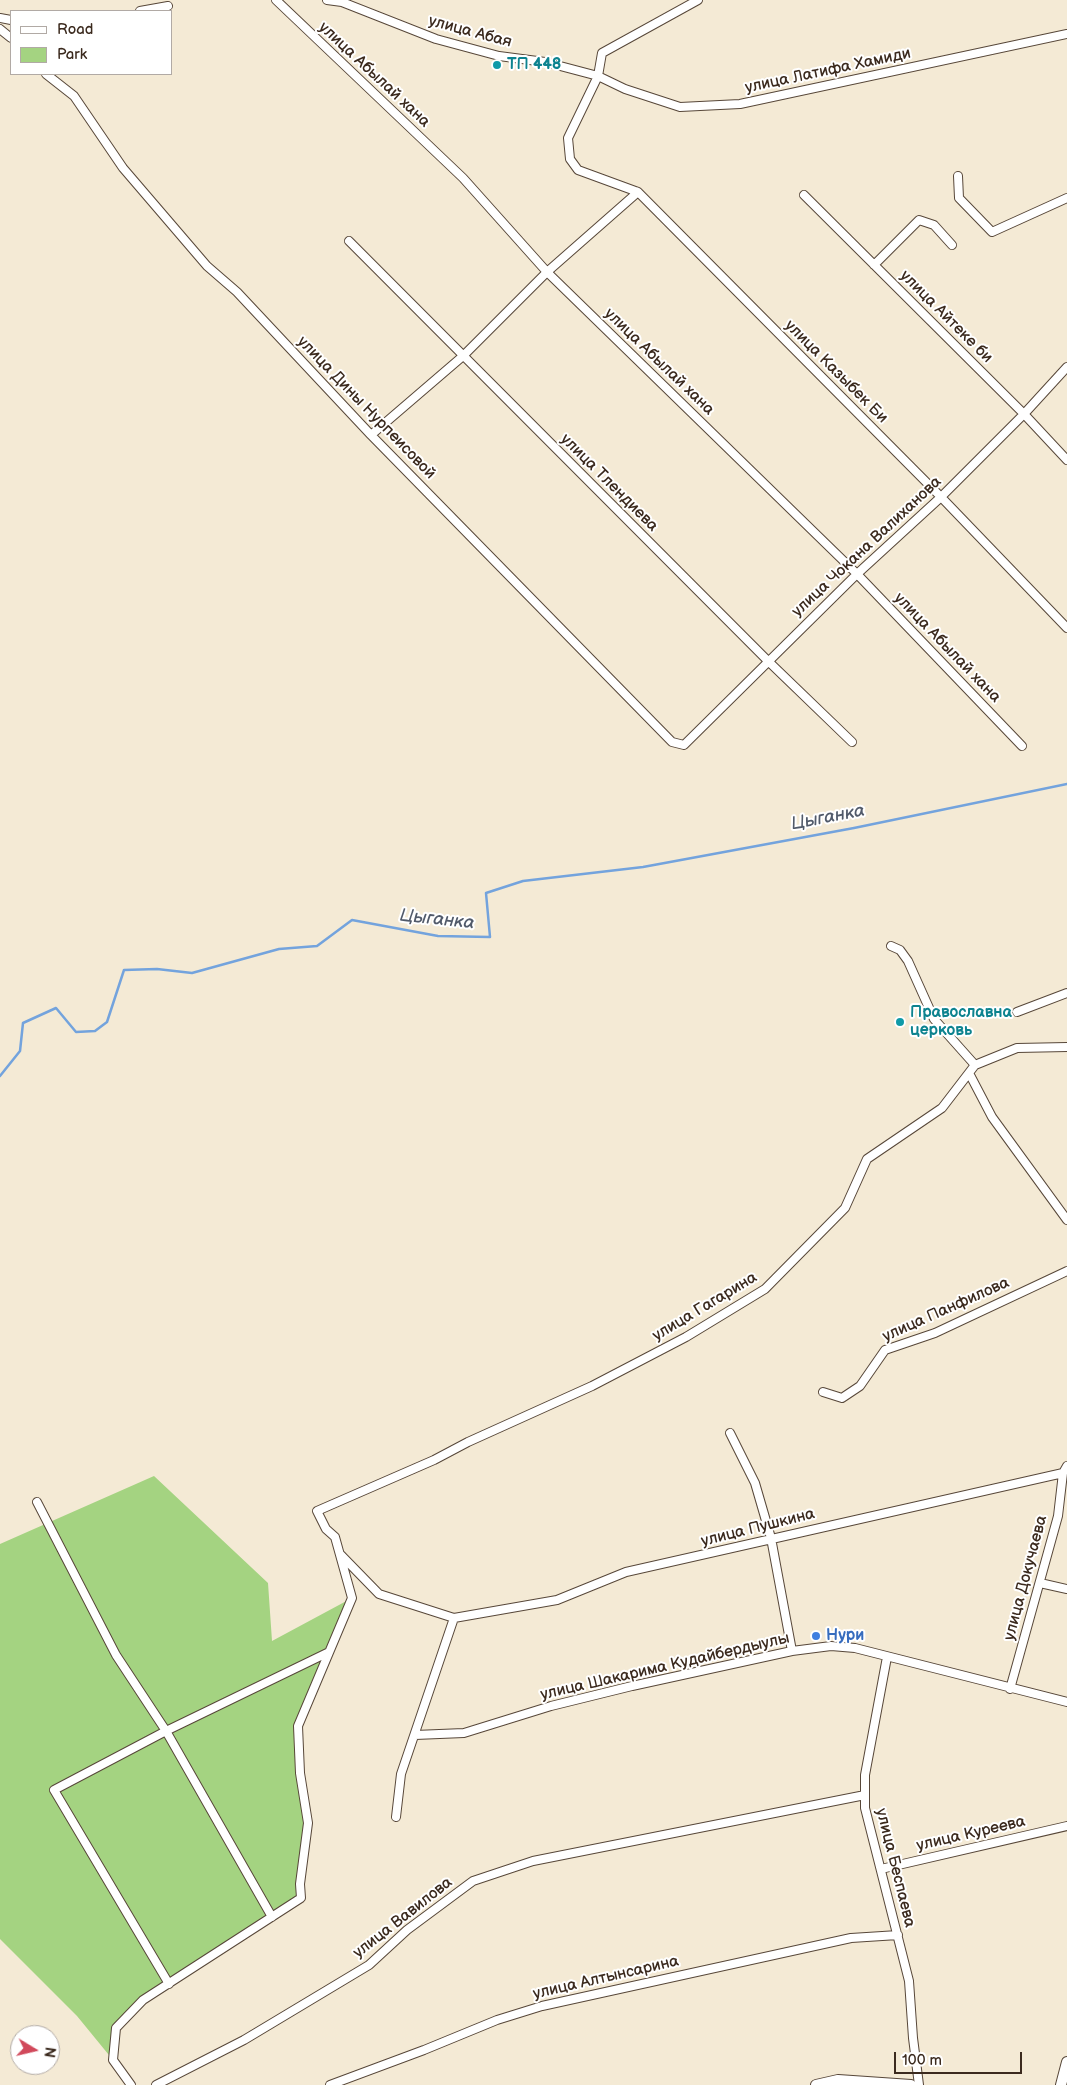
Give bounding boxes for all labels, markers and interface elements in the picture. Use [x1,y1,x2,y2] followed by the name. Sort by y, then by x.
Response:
[10,10,172,75] legend
[426,12,514,52] street label: улица Абая
[314,18,434,132] street label: улица Абылай хана
[57,20,93,39] text: Road
[743,44,913,98] street label: улица Латифа Хамиди
[57,45,87,64] text: Park
[507,55,561,75] place label: ТП 448
[491,59,503,71] marker: ТП 448
[896,267,996,367] street label: улица Айтеке би
[600,305,718,419] street label: улица Абылай хана
[780,316,892,428] street label: улица Казыбек Би
[293,333,439,483] street label: улица Дины Нурпеисовой
[556,430,662,536] street label: улица Тлендиева
[788,473,946,621] street label: улица Чокана Валиханова
[890,589,1004,707] street label: улица Абылай хана
[789,800,867,836] water label: Цыганка
[399,905,475,935] water label: Цыганка
[910,1003,1012,1041] place label: Православна церковь
[894,1016,906,1028] marker: Православна церковь
[649,1268,761,1346] street label: улица Гагарина
[880,1273,1012,1347] street label: улица Панфилова
[699,1505,817,1551] street label: улица Пушкина
[1000,1513,1052,1643] street label: улица Докучаева
[826,1626,864,1646] place label: Нури
[539,1629,791,1705] street label: улица Шакарима Кудайбердыулы
[810,1630,822,1642] marker: Нури
[871,1807,919,1929] street label: улица Беспаева
[915,1812,1027,1856] street label: улица Куреева
[350,1873,456,1963] street label: улица Вавилова
[531,1952,681,2004] street label: улица Алтынсарина
[10,2025,60,2075] north arrow
[897,2042,1024,2074] scale bar
[40,2046,59,2059] text: N
[902,2051,942,2070] text: 100 m

